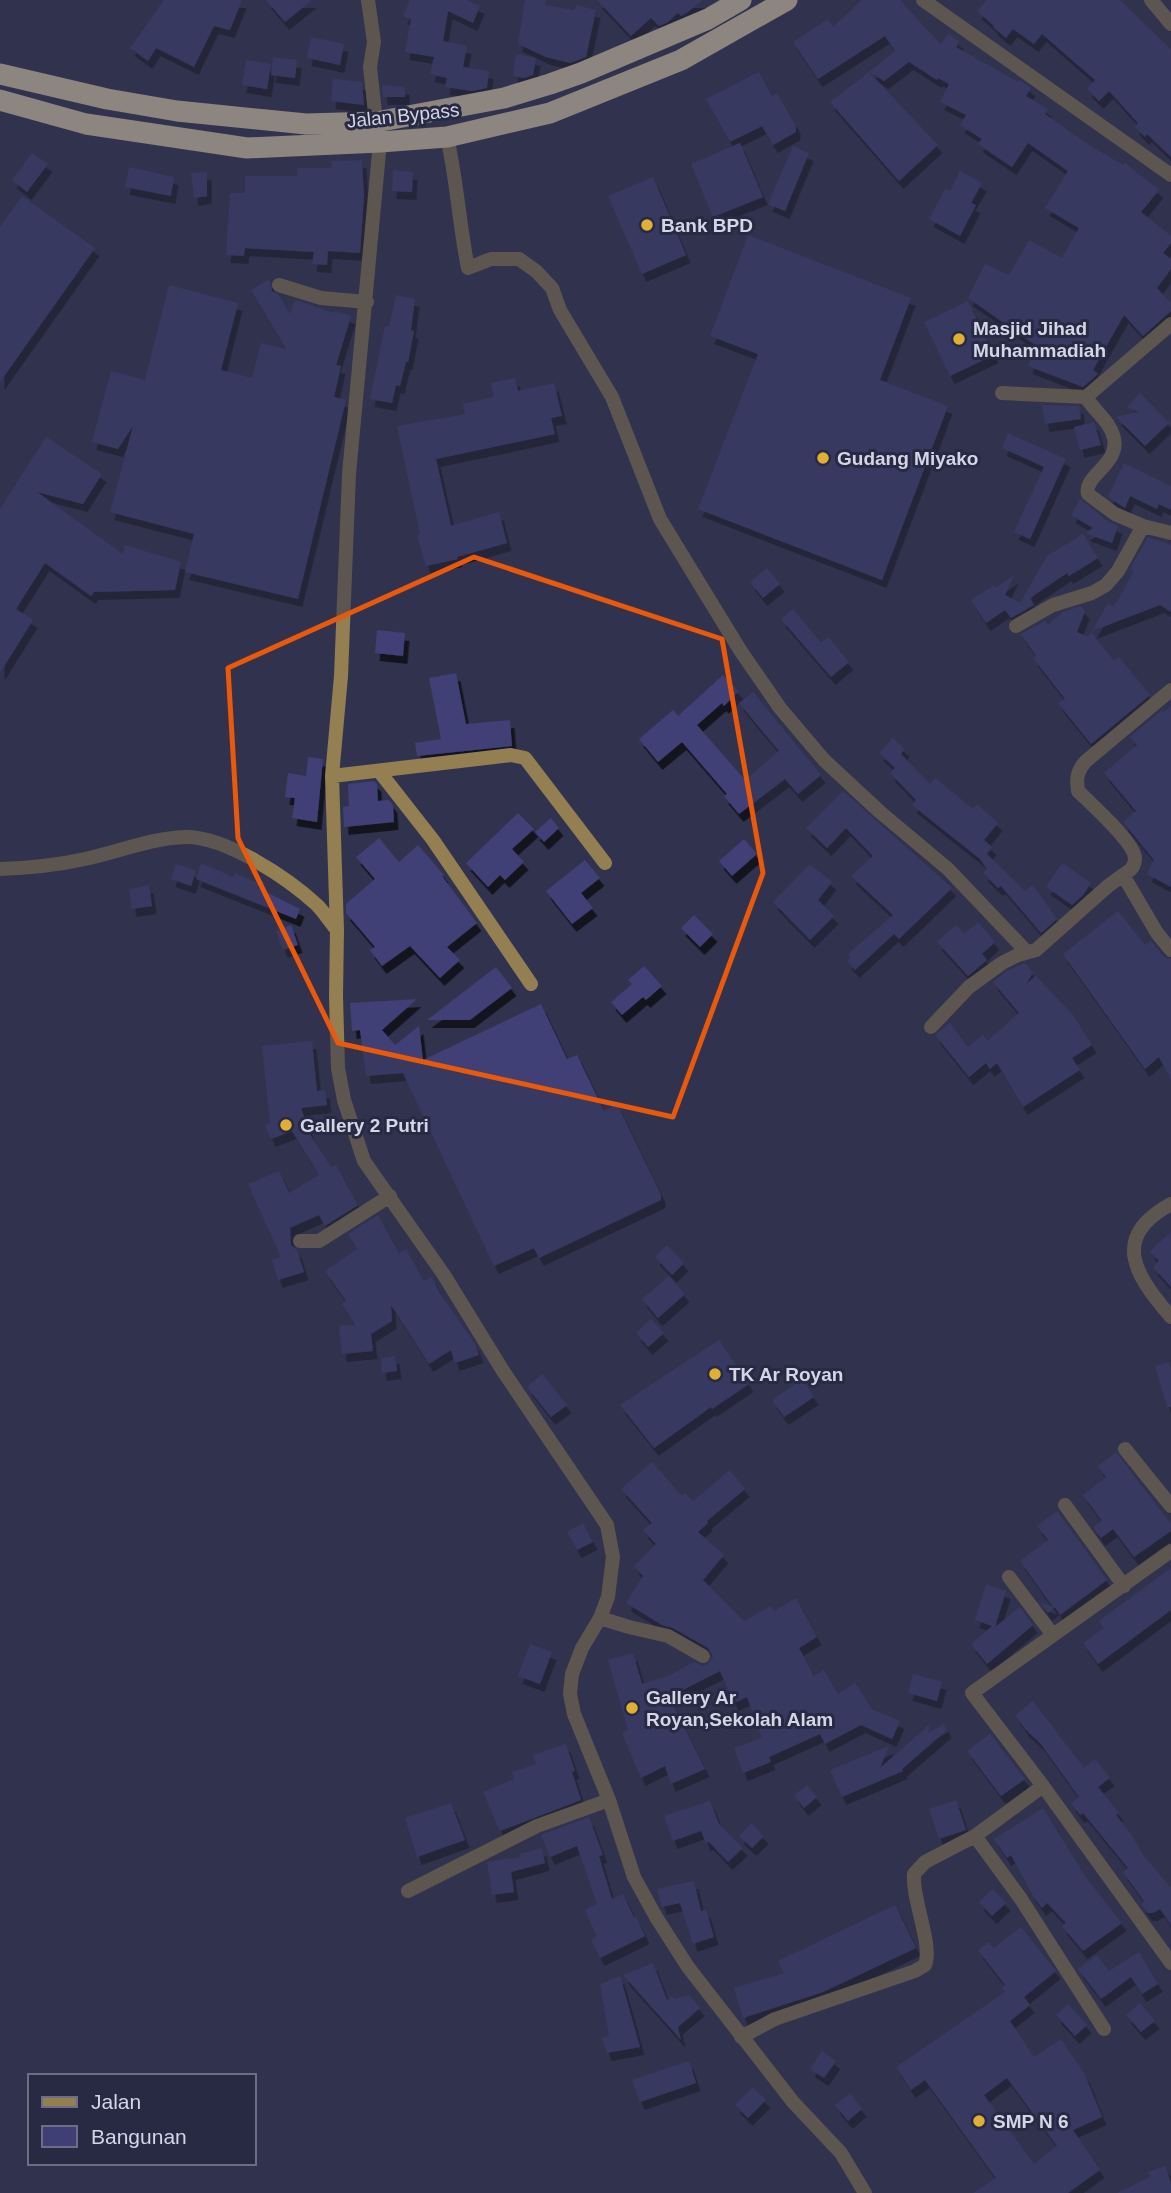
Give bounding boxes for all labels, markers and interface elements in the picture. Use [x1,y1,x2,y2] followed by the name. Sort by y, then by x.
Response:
[346,99,460,132] street label: Jalan Bypass
[661,215,753,236] place label: Bank BPD
[639,217,655,233] marker: Bank BPD
[973,318,1106,361] place label: Masjid Jihad Muhammadiah
[951,331,967,347] marker: Masjid Jihad Muhammadiah
[837,448,978,469] place label: Gudang Miyako
[815,450,831,466] marker: Gudang Miyako
[300,1115,429,1136] place label: Gallery 2 Putri
[278,1117,294,1133] marker: Gallery 2 Putri
[729,1364,843,1385] place label: TK Ar Royan
[707,1366,723,1382] marker: TK Ar Royan
[646,1687,833,1730] place label: Gallery Ar Royan,Sekolah Alam
[624,1700,640,1716] marker: Gallery Ar Royan,Sekolah Alam
[28,2074,256,2165] legend
[91,2090,141,2113] text: Jalan
[993,2111,1069,2132] place label: SMP N 6
[971,2113,987,2129] marker: SMP N 6
[91,2125,187,2148] text: Bangunan

